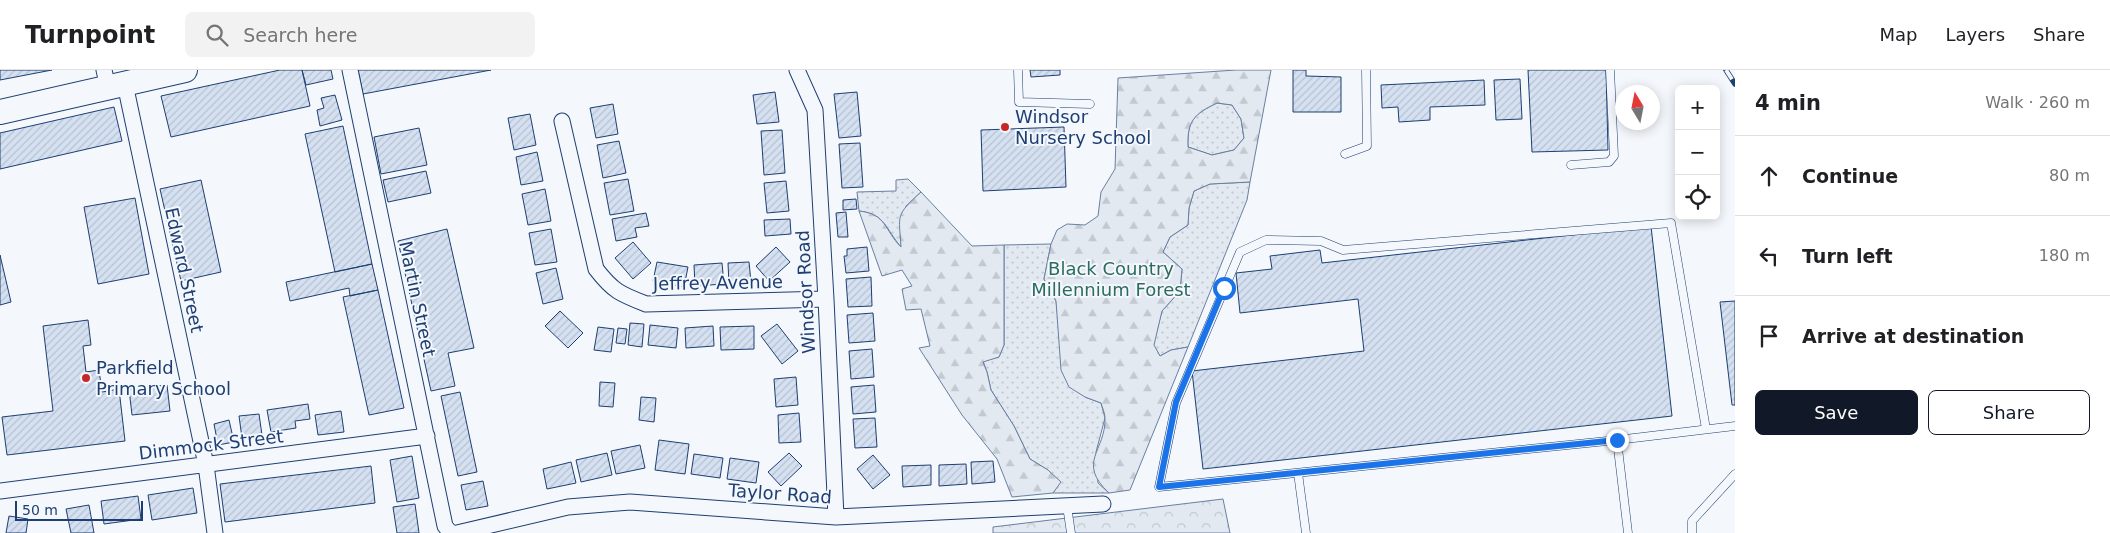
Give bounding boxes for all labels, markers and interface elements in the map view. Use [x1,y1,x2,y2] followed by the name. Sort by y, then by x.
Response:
[185,12,535,57] search box
[25,21,155,49] text: Turnpoint
[203,21,231,49] icon: search
[243,24,357,46] text: Search here
[1879,24,1917,45] text: Map
[1945,24,2005,45] text: Layers
[2033,24,2085,45] text: Share
[1615,85,1660,130] north arrow
[1675,85,1720,220] map controls
[1675,85,1720,130] button: +
[1755,91,1821,115] text: 4 min
[1985,93,2090,112] text: Walk · 260 m
[1015,106,1151,148] place label: Windsor Nursery School
[999,121,1011,133] marker: Windsor Nursery School
[1675,130,1720,175] button: −
[1755,162,1783,190] icon: ahead
[1802,165,1898,187] text: Continue
[2049,166,2090,185] text: 80 m
[1675,175,1720,220] button: locate
[161,205,208,334] street label: Edward Street
[792,230,819,354] street label: Windsor Road
[395,239,440,359] street label: Martin Street
[1755,242,1783,270] icon: left
[1802,245,1893,267] text: Turn left
[2039,246,2090,265] text: 180 m
[1031,258,1191,300] park label: Black Country Millennium Forest
[652,271,783,294] street label: Jeffrey Avenue
[1213,277,1236,300] route start
[1755,322,1783,350] icon: arrive
[1802,325,2024,347] text: Arrive at destination
[96,357,231,399] place label: Parkfield Primary School
[80,372,92,384] marker: Parkfield Primary School
[1755,390,1918,435] button: Save
[1928,390,2090,435] button: Share
[137,425,285,464] street label: Dimmock Street
[1606,429,1629,452] route end
[726,479,833,508] street label: Taylor Road
[15,498,142,521] scale bar
[22,502,58,518] text: 50 m

